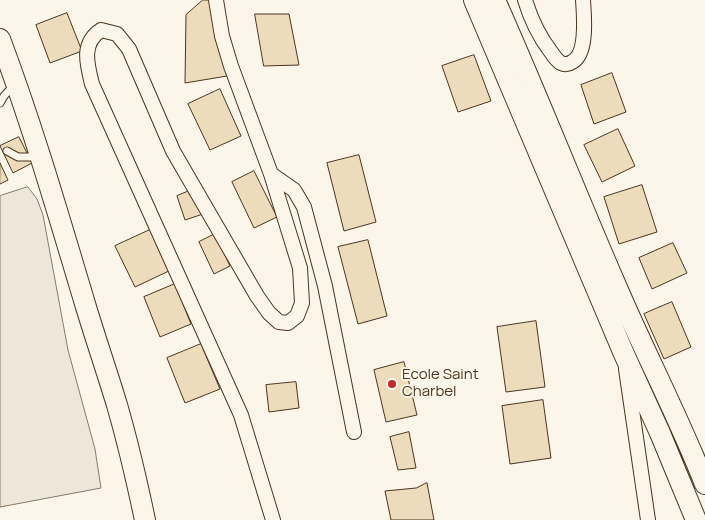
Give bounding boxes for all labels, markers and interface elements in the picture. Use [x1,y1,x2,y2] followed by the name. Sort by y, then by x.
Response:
[402,366,479,401] place label: Ecole Saint Charbel
[386,378,398,390] marker: Ecole Saint Charbel

